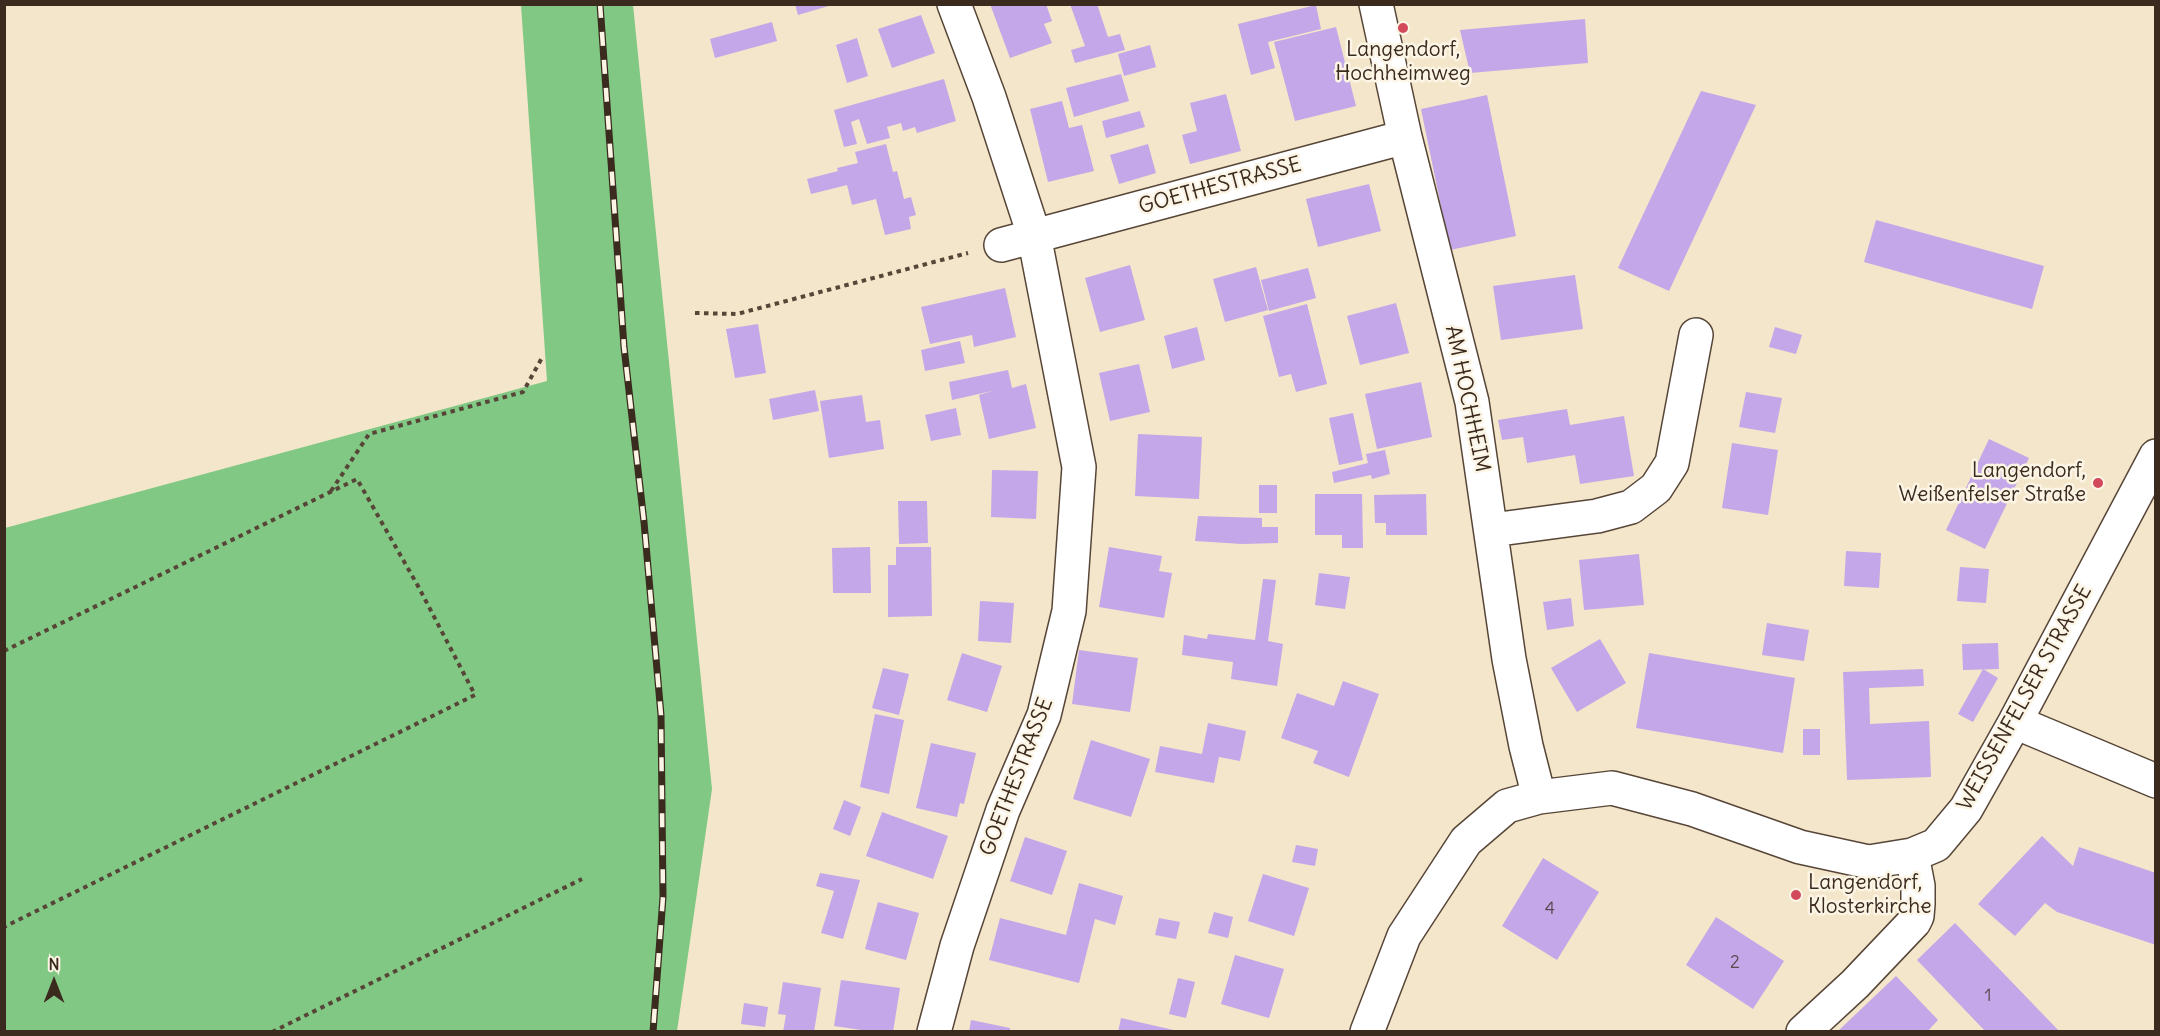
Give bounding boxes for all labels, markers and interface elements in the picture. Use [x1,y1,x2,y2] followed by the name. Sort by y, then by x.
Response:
[1396,21,1410,35] marker: Langendorf, Hochheimweg
[1335,37,1471,87] place label: Langendorf, Hochheimweg
[1136,152,1304,220] street label: GOETHESTRASSE
[1439,323,1495,475] street label: AM HOCHHEIM
[1899,458,2086,508] place label: Langendorf, Weißenfelser Straße
[2091,476,2105,490] marker: Langendorf, Weißenfelser Straße
[1952,581,2098,815] street label: WEISSENFELSER STRASSE
[975,694,1059,860] street label: GOETHESTRASSE
[1808,870,1932,920] place label: Langendorf, Klosterkirche
[1789,888,1803,902] marker: Langendorf, Klosterkirche
[1545,898,1555,920] house number: 4
[24,952,84,1012] north arrow
[1730,952,1740,974] house number: 2
[48,954,60,974] text: N
[1984,985,1992,1007] house number: 1

